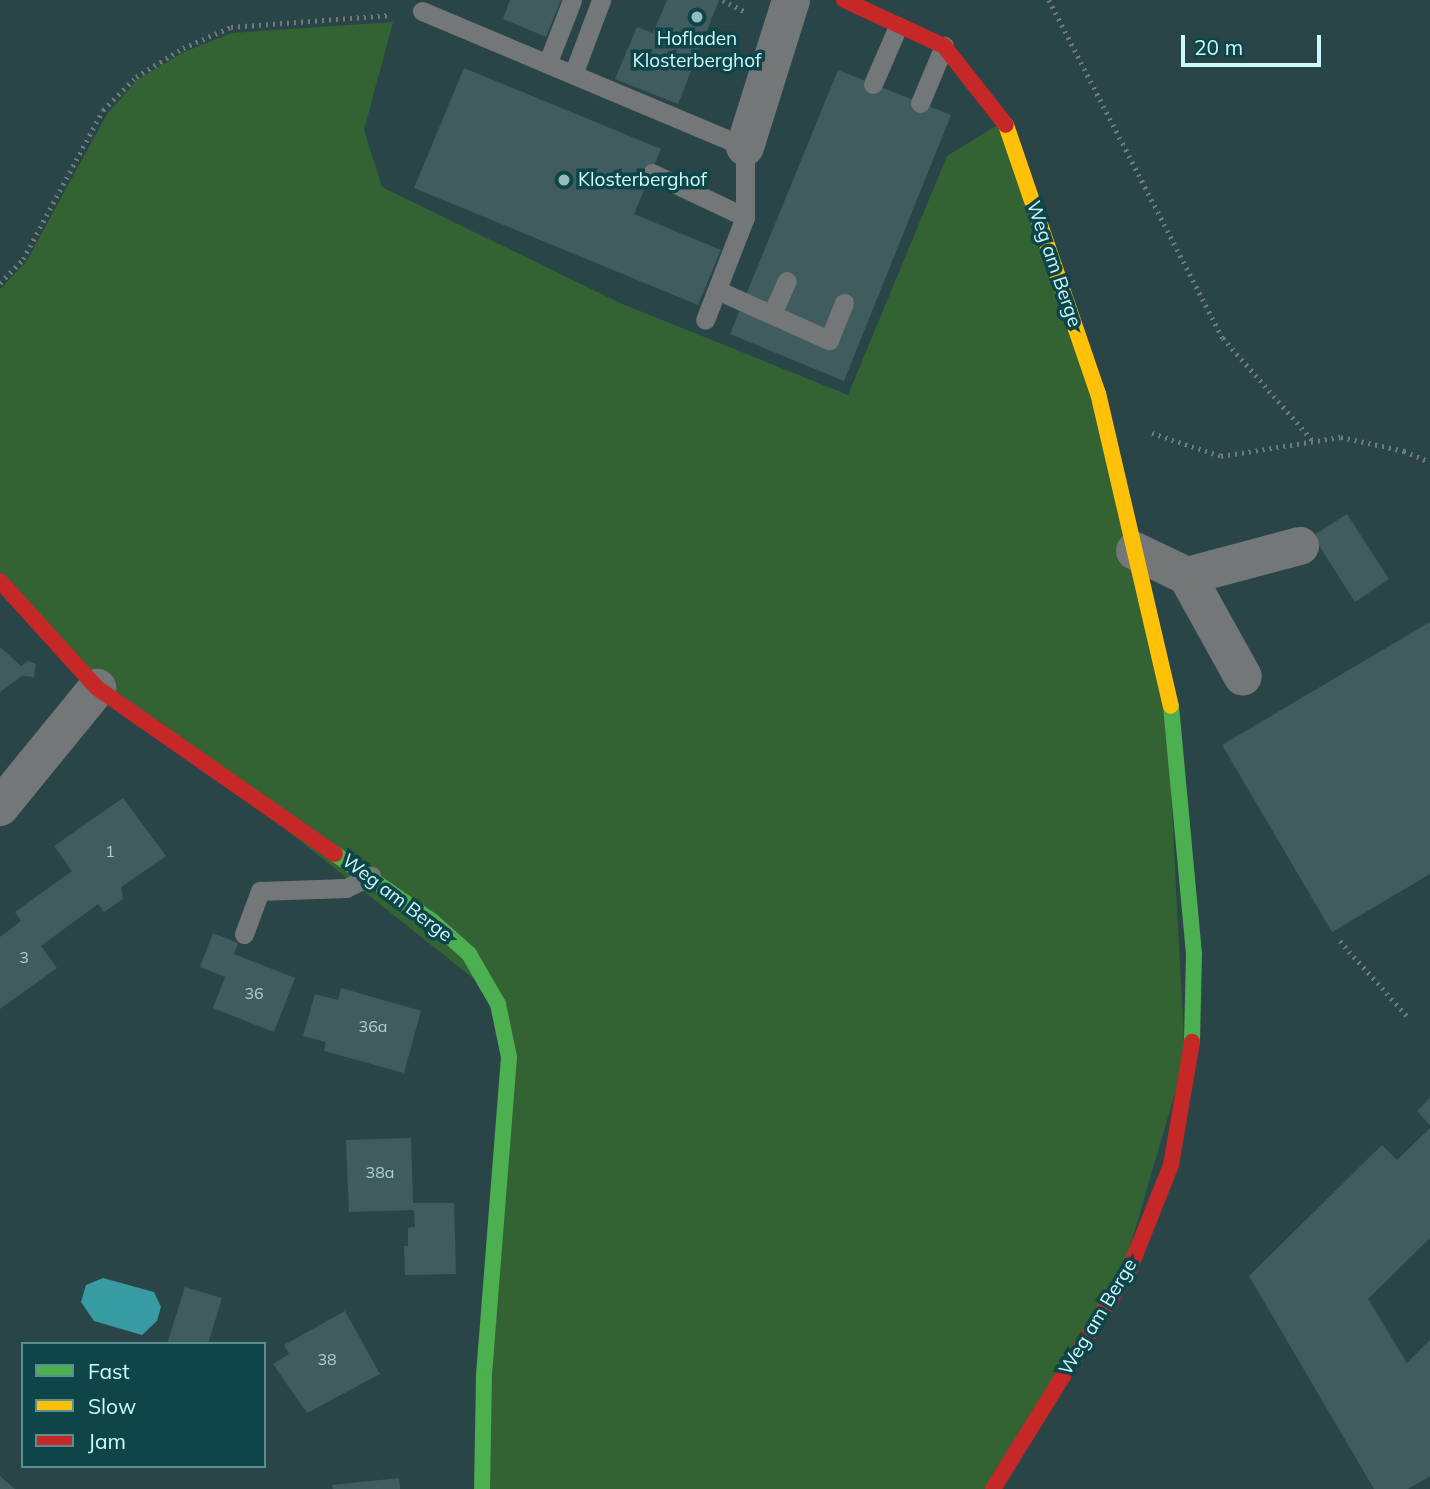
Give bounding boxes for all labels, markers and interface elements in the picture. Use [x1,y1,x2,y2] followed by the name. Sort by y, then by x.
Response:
[689,9,705,25] marker: Hofladen Klosterberghof
[1185,21,1325,65] scale bar
[633,28,761,72] place label: Hofladen Klosterberghof
[1194,34,1243,60] text: 20 m
[578,169,707,191] place label: Klosterberghof
[556,172,572,188] marker: Klosterberghof
[1022,198,1086,330] street label: Weg am Berge
[105,841,115,861] house number: 1
[338,849,456,947] street label: Weg am Berge
[19,947,29,967] house number: 3
[244,983,264,1003] house number: 36
[359,1016,387,1036] house number: 36a
[366,1162,394,1182] house number: 38a
[1054,1255,1142,1379] street label: Weg am Berge
[21,1342,266,1468] legend
[317,1349,337,1369] house number: 38
[88,1358,130,1384] text: Fast
[88,1393,136,1419] text: Slow
[88,1428,126,1454] text: Jam

